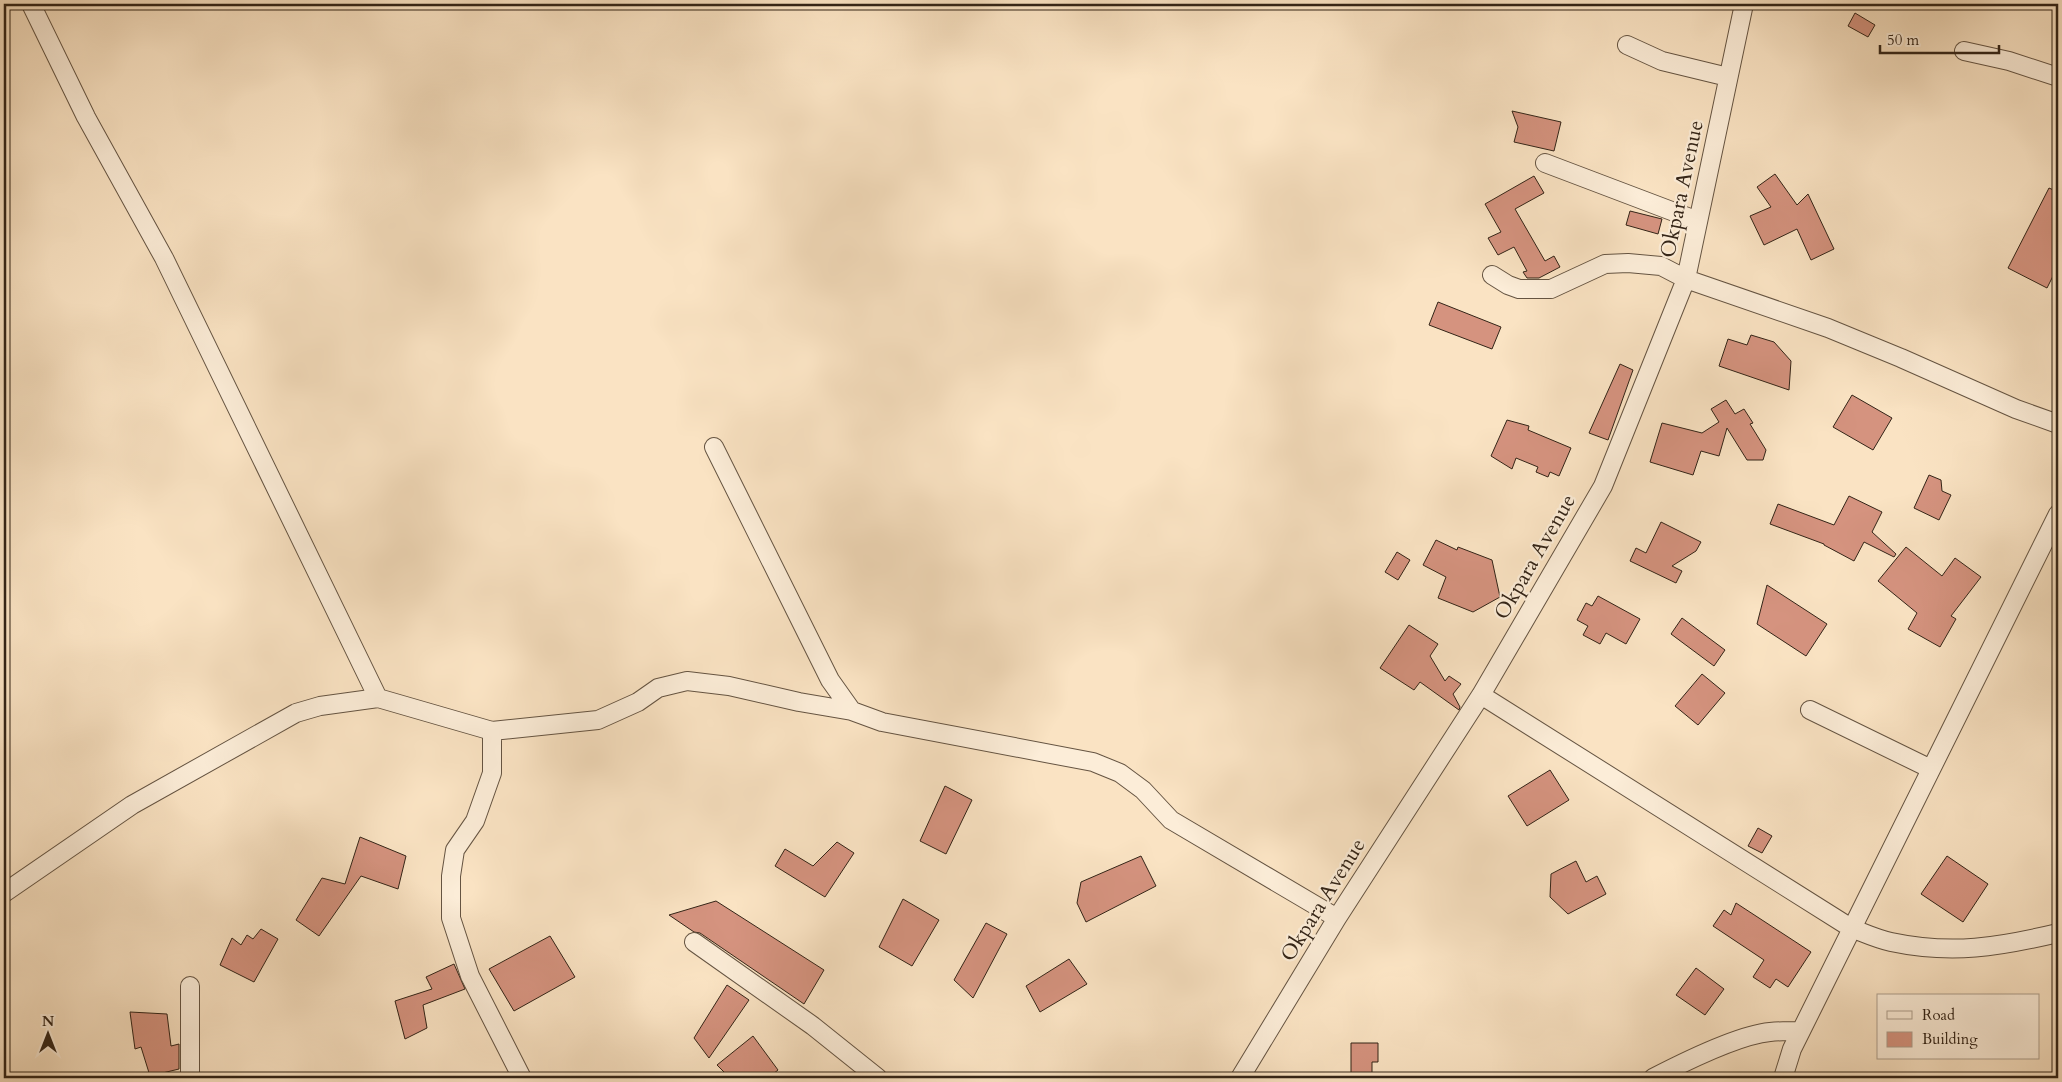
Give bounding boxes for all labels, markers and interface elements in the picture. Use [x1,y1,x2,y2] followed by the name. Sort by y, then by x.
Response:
[1880,22,1998,54] scale bar
[1887,30,1919,50] text: 50 m
[1653,117,1711,261] street label: Okpara Avenue
[1487,489,1583,625] street label: Okpara Avenue
[1274,833,1372,967] street label: Okpara Avenue
[1877,994,2040,1060] legend
[1922,1005,1955,1025] text: Road
[22,1010,72,1060] north arrow
[42,1012,54,1031] text: N
[1922,1029,1978,1049] text: Building

